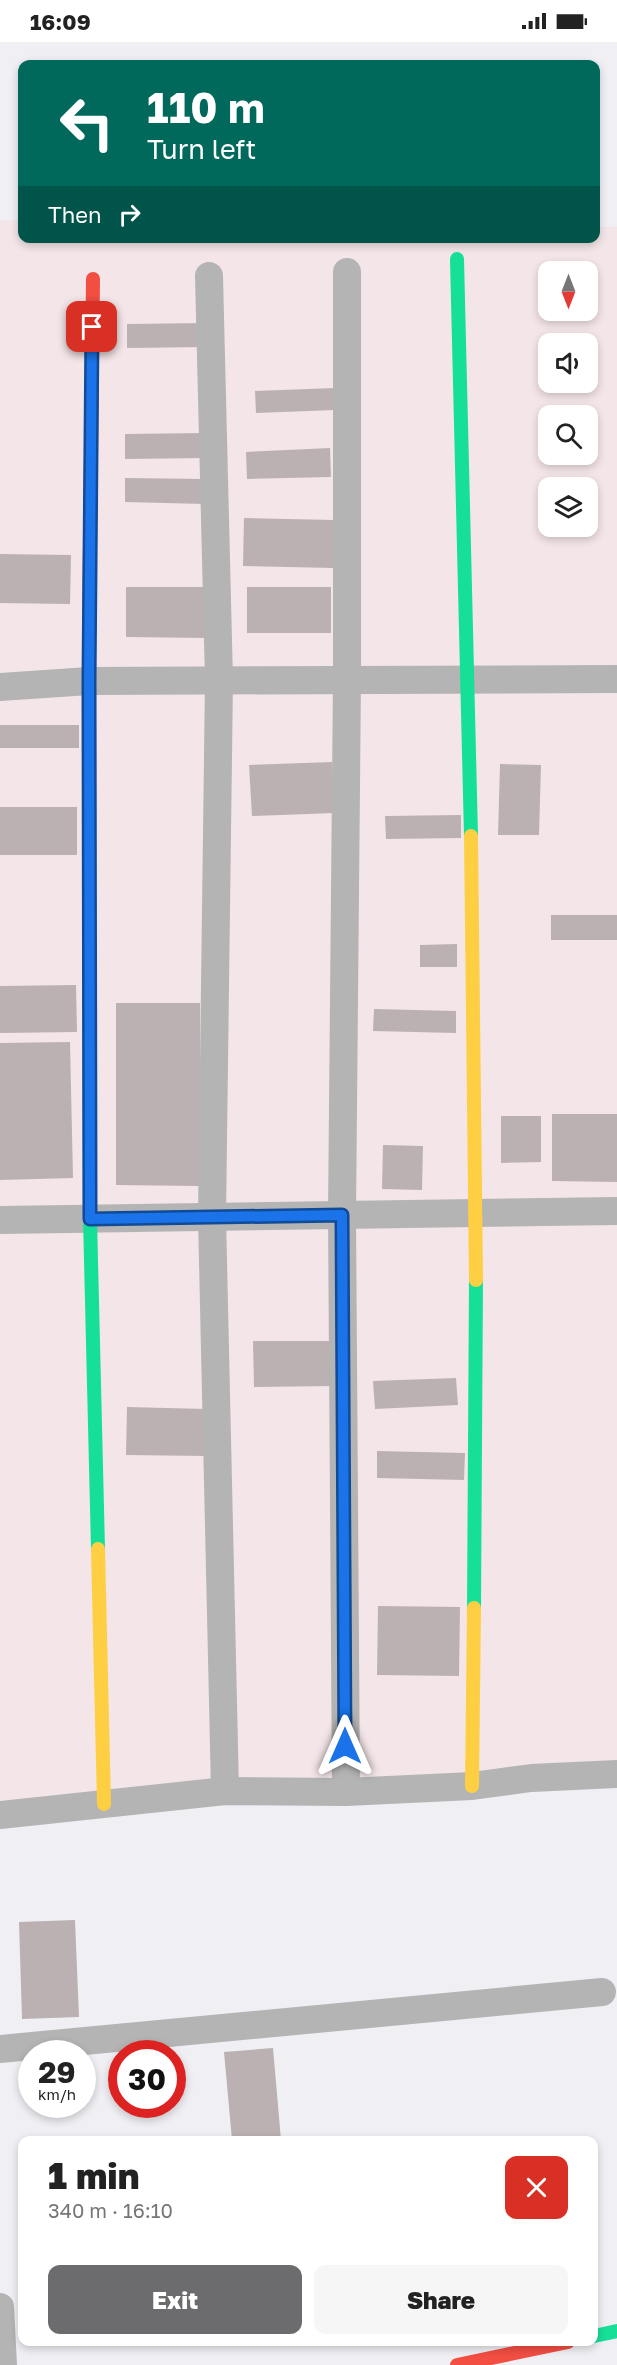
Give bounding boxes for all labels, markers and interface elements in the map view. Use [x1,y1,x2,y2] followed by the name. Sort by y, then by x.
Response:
[30,8,91,35] text: 16:09
[147,82,265,132] text: 110 m
[48,84,126,162] icon: left
[147,133,256,165] text: Turn left
[113,198,146,231] icon: right
[48,201,101,228] text: Then
[538,261,598,321] north arrow
[538,261,598,537] map controls
[66,301,117,352] pin
[75,310,108,343] icon: arrive
[538,333,598,393] button: sound
[538,405,598,465] button: search
[538,477,598,537] button: layers
[313,1714,377,1778] position arrow
[108,2040,186,2118] speed limit sign: 30
[38,2054,76,2090] text: 29
[38,2085,76,2103] text: km/h
[48,2154,139,2197] text: 1 min
[505,2156,568,2219] button: close
[48,2198,173,2222] text: 340 m · 16:10
[48,2265,302,2334] button: Exit
[314,2265,568,2334] button: Share

